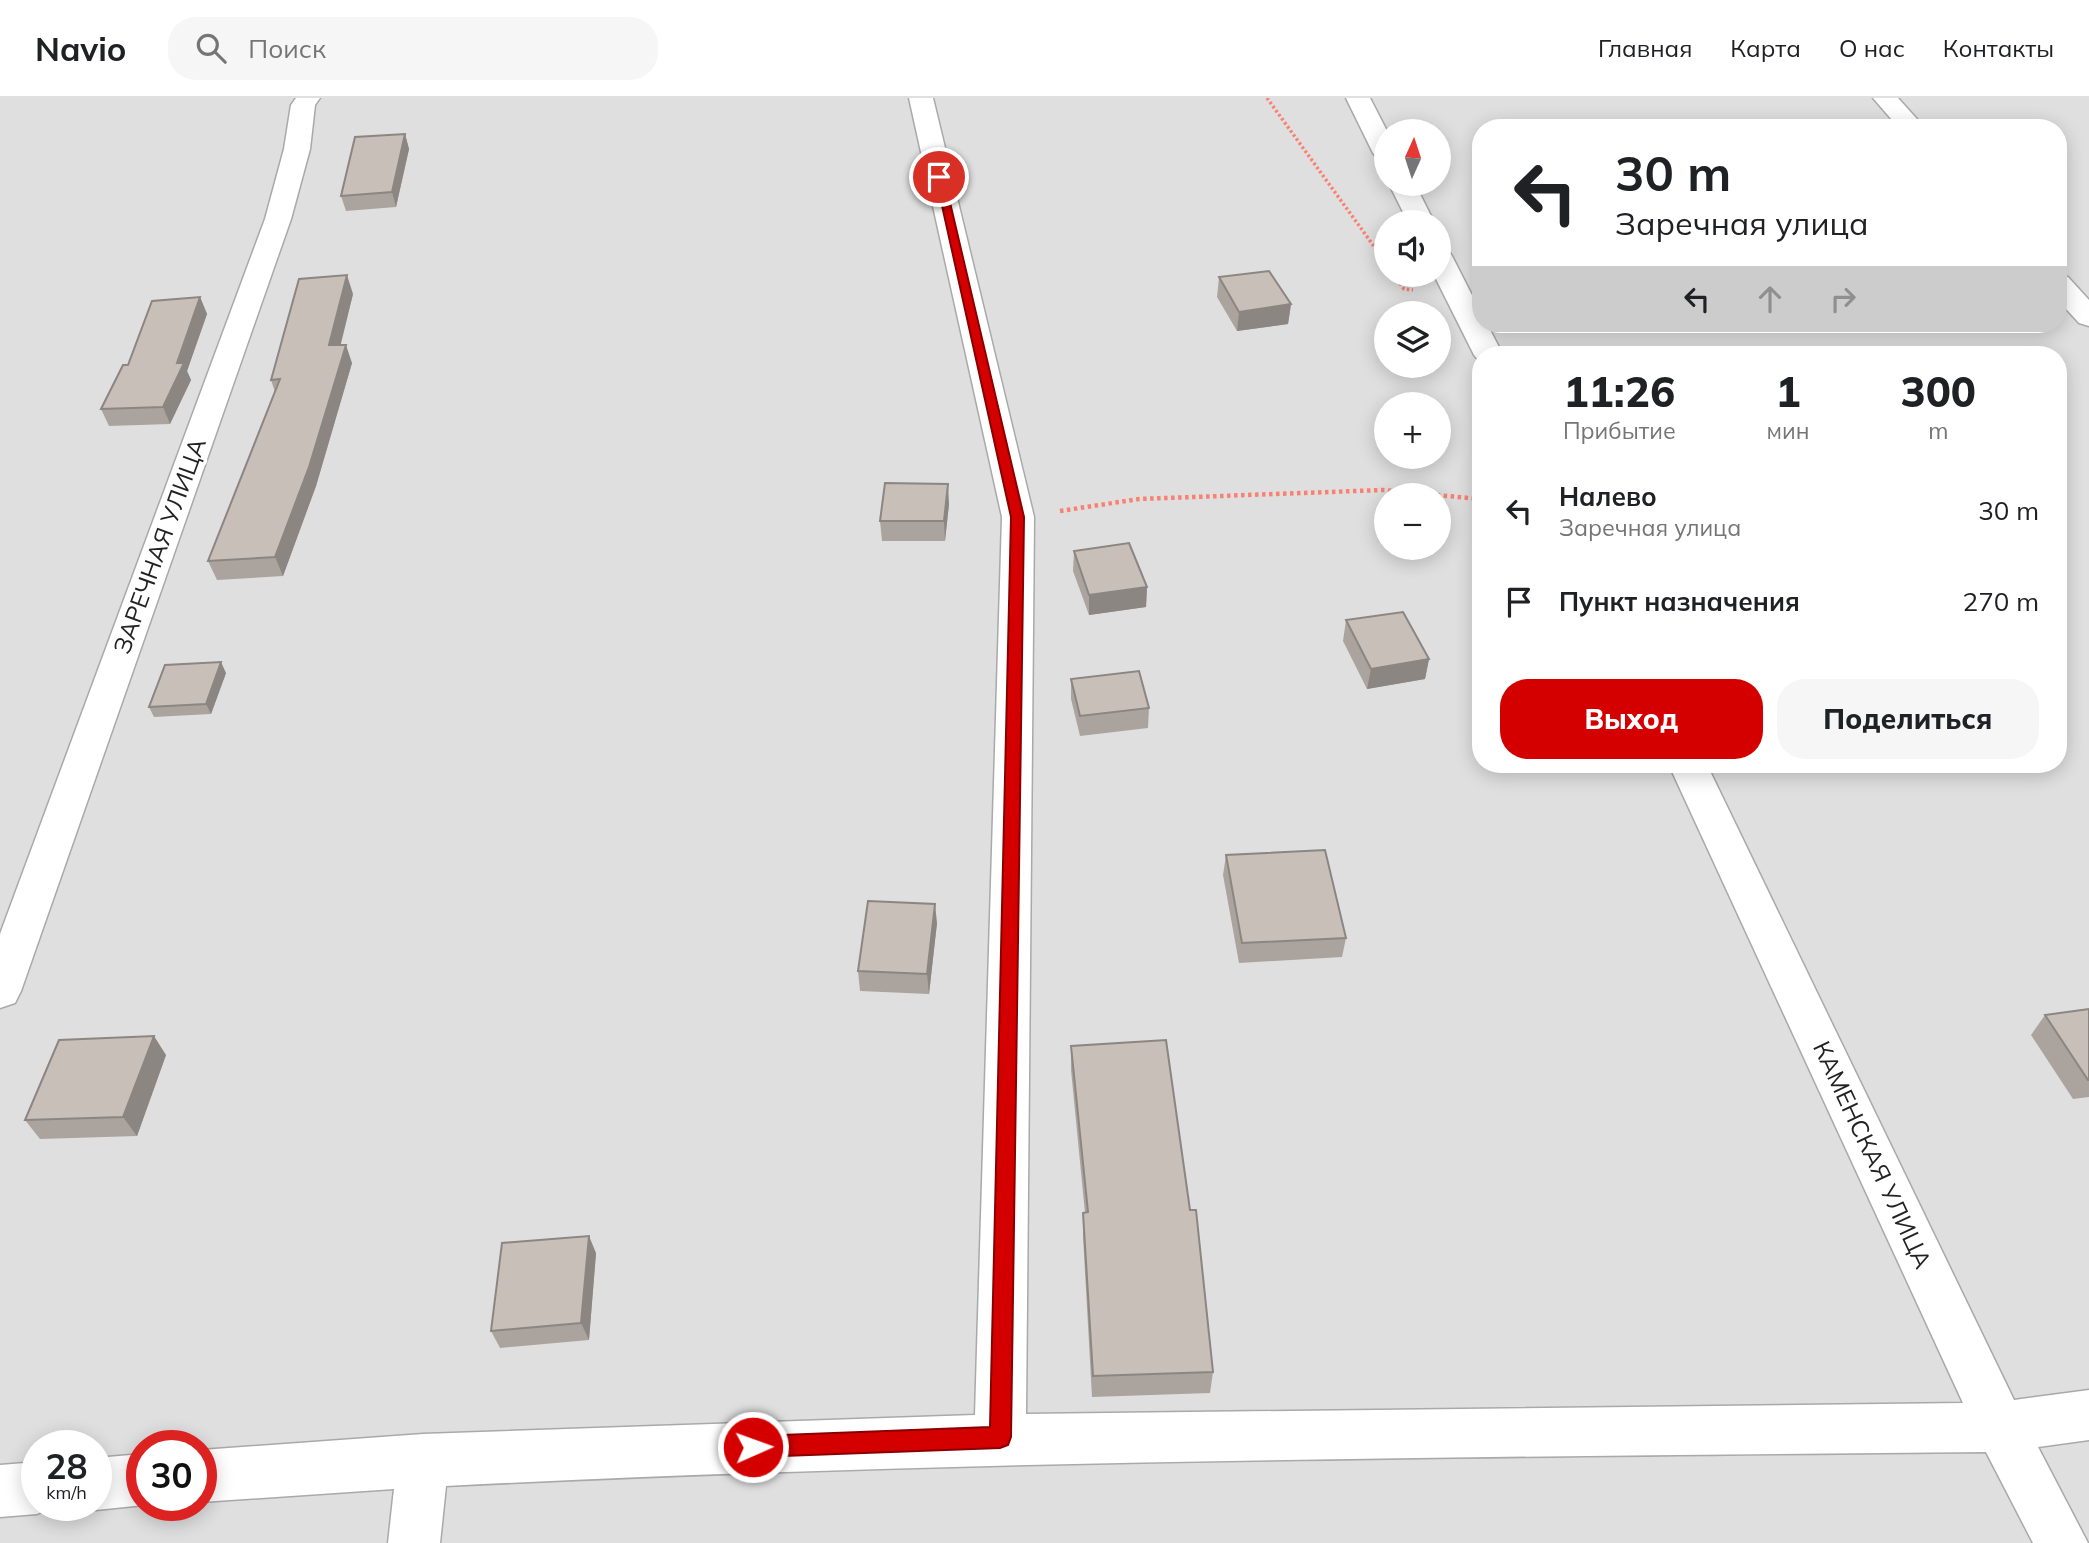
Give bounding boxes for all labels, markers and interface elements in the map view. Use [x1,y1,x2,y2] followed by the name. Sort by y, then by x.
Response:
[168,17,658,80] search box
[35,28,126,69] text: Navio
[192,29,230,67] icon: search
[248,32,326,65] text: Поиск
[1598,33,1692,63] text: Главная
[1730,33,1801,63] text: Карта
[1839,33,1905,63] text: О нас
[1943,33,2054,63] text: Контакты
[1374,119,1451,196] north arrow
[1374,119,1451,560] map controls
[1615,142,1731,203] text: 30 m
[909,147,969,207] pin
[1500,147,1591,238] icon: left
[920,158,958,196] icon: arrive
[1615,203,1869,243] text: Заречная улица
[1374,210,1451,287] button: sound
[1678,280,1716,318] icon: left
[1751,280,1789,318] icon: ahead
[1824,280,1862,318] icon: right
[1374,301,1451,378] button: layers
[1563,365,1675,418] text: 11:26
[1775,365,1801,418] text: 1
[1900,365,1976,418] text: 300
[1374,392,1451,469] button: +
[1563,416,1676,445] text: Прибытие
[1767,416,1810,445] text: мин
[1928,416,1948,445] text: m
[106,433,212,658] street label: ЗАРЕЧНАЯ УЛИЦА
[1559,480,1657,513] text: Налево
[1374,483,1451,560] button: −
[1500,492,1538,530] icon: left
[1978,494,2039,527] text: 30 m
[1559,513,1741,542] text: Заречная улица
[1500,583,1538,621] icon: arrive
[1559,585,1800,618] text: Пункт назначения
[1963,585,2039,618] text: 270 m
[1500,679,1763,759] button: Выход
[1777,679,2039,759] button: Поделиться
[1807,1036,1939,1273] street label: КАМЕНСКАЯ УЛИЦА
[716,1410,790,1484] position arrow
[126,1430,217,1521] speed limit sign: 30
[45,1444,88,1488] text: 28
[46,1481,87,1504] text: km/h

